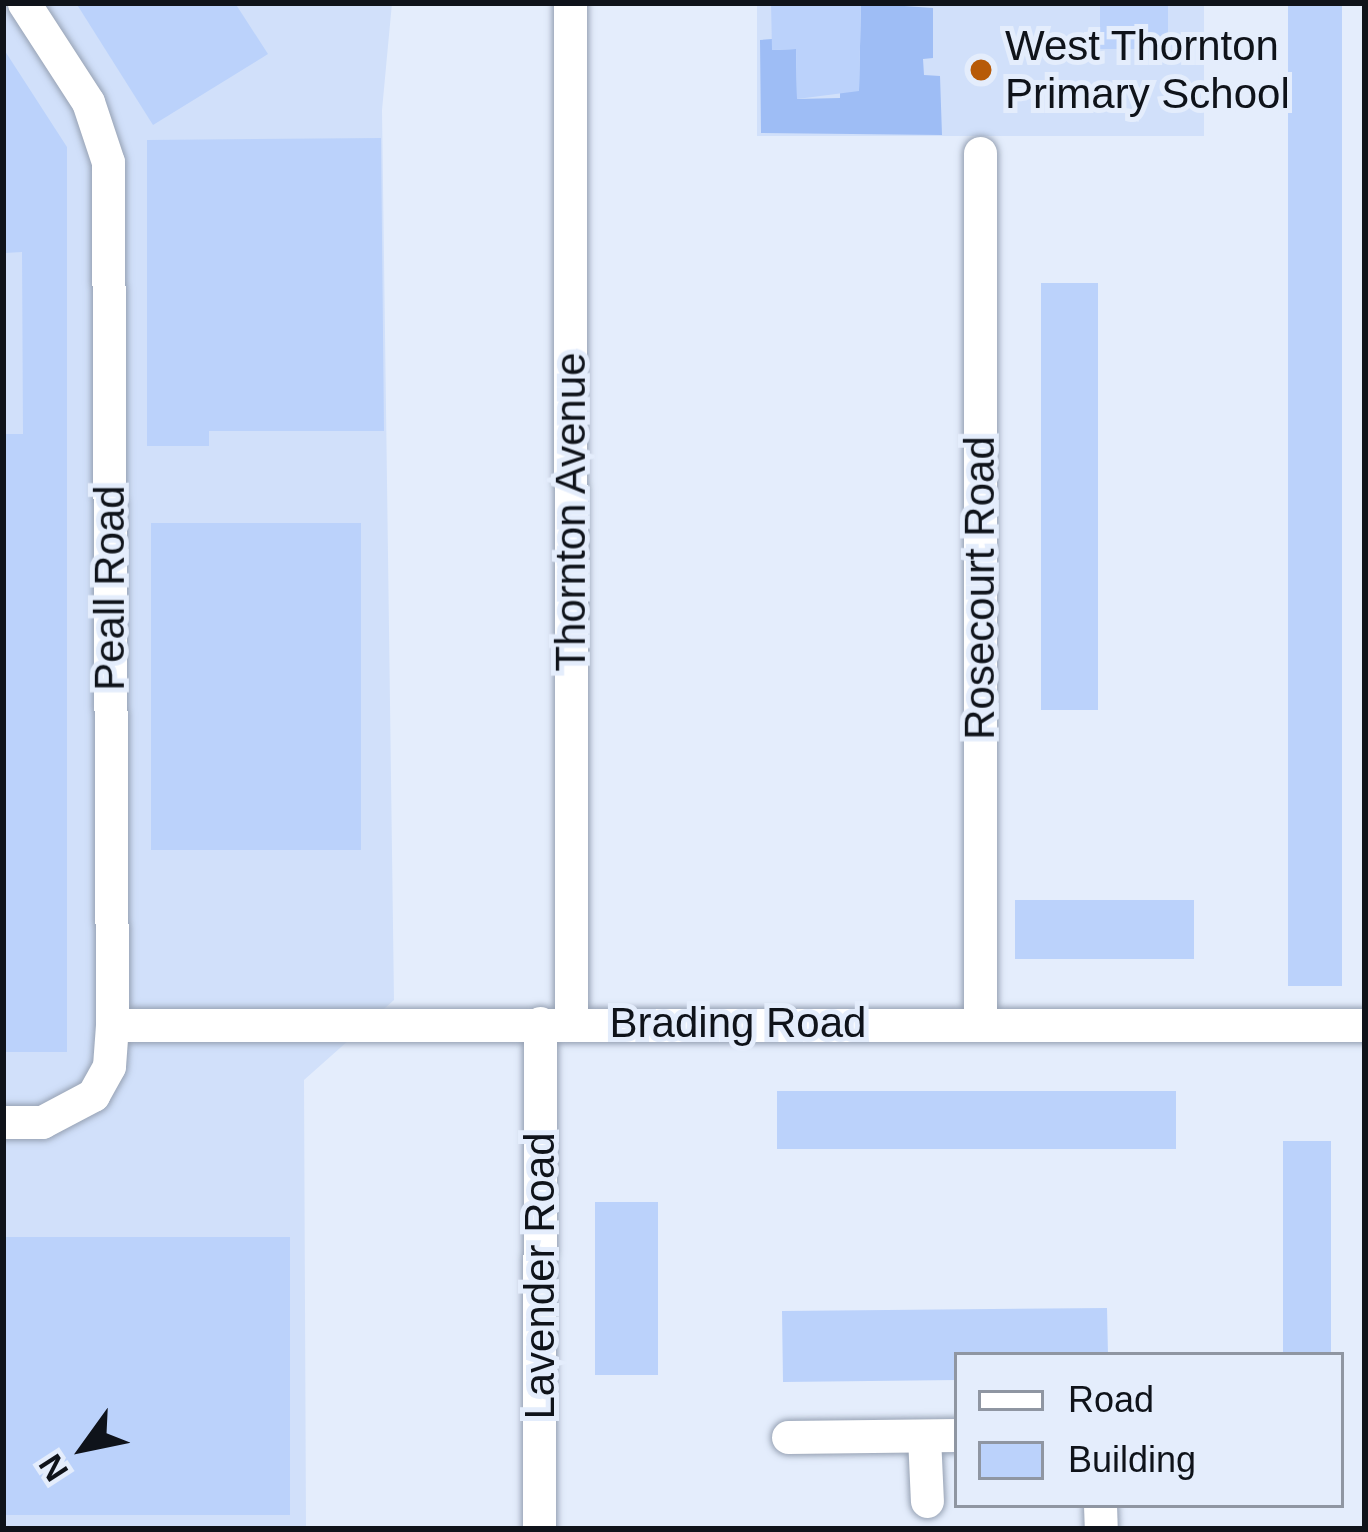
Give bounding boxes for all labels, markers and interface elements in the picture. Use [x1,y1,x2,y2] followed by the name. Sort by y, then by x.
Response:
[1005,21,1290,120] place label: West Thornton Primary School
[968,57,994,83] marker: West Thornton Primary School
[546,351,596,673] street label: Thornton Avenue
[955,436,1005,740] street label: Rosecourt Road
[85,485,135,691] street label: Peall Road
[610,998,866,1048] street label: Brading Road
[515,1132,565,1420] street label: Lavender Road
[954,1352,1344,1508] legend
[1068,1379,1154,1420] text: Road
[24,1388,144,1508] north arrow
[1068,1439,1196,1480] text: Building
[31,1448,75,1488] text: N

